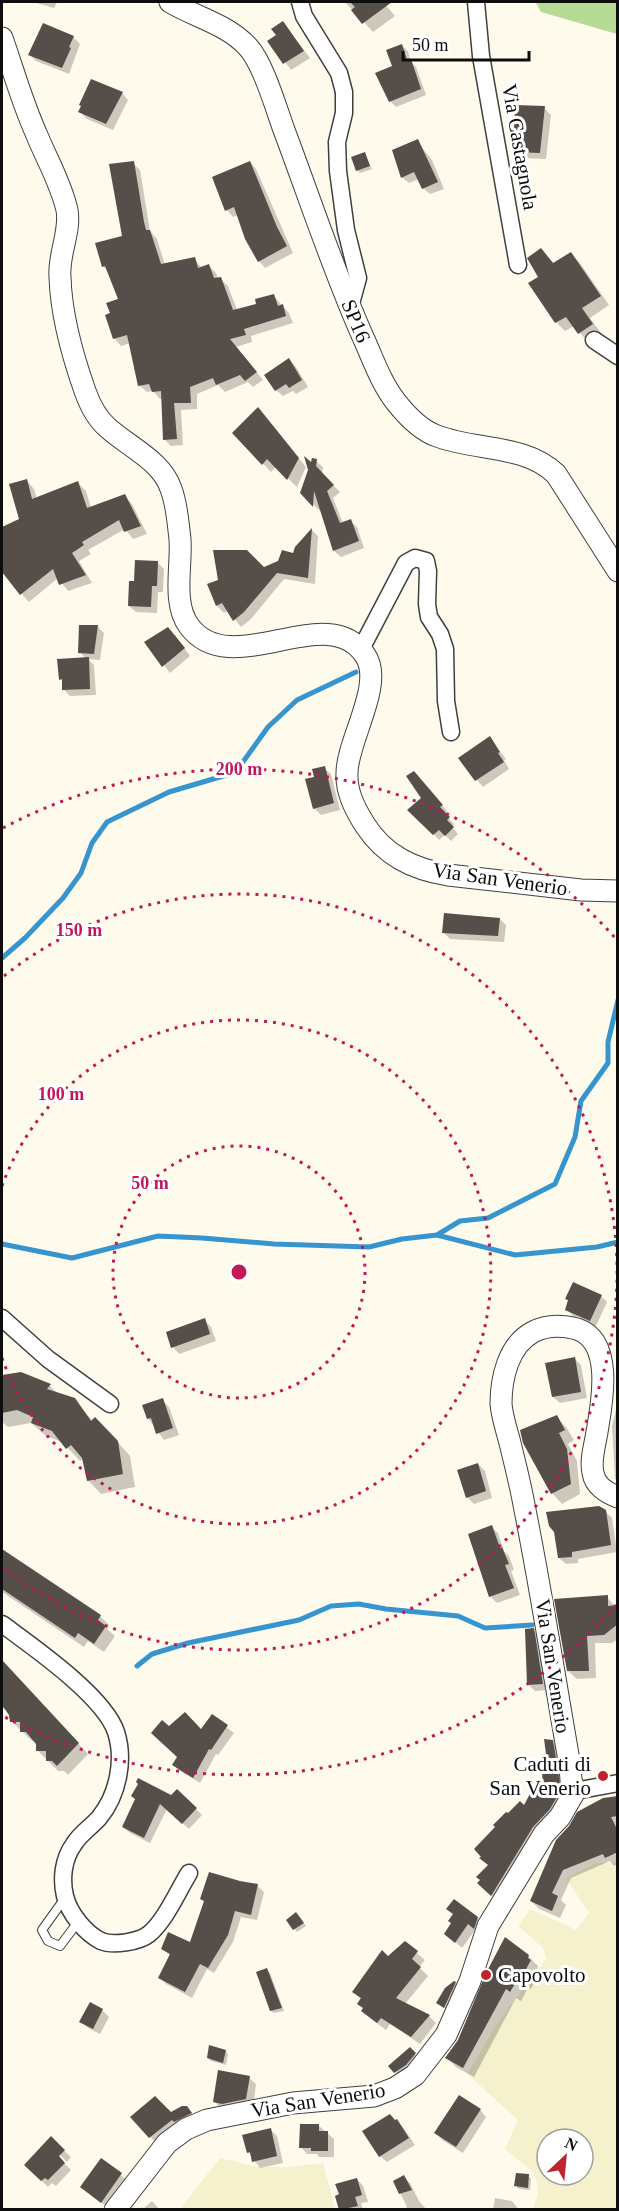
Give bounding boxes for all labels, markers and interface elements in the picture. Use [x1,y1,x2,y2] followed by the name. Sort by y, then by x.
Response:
[403,24,529,62] scale bar
[412,35,449,55] text: 50 m
[497,82,543,213] street label: Via Castagnola
[336,296,376,346] street label: SP16
[216,759,262,779] text: 200 m
[431,858,569,900] street label: Via San Venerio
[56,920,102,940] text: 150 m
[38,1084,84,1104] text: 100 m
[131,1173,169,1193] text: 50 m
[229,1262,249,1282] centre of rings
[531,1597,575,1735] street label: Via San Venerio
[489,1752,591,1800] place label: Caduti di San Venerio
[596,1769,610,1783] marker: Caduti di San Venerio
[498,1963,586,1987] place label: Capovolto
[479,1968,493,1982] marker: Capovolto
[249,2078,387,2122] street label: Via San Venerio
[535,2127,595,2187] north arrow
[562,2134,581,2154] text: N

